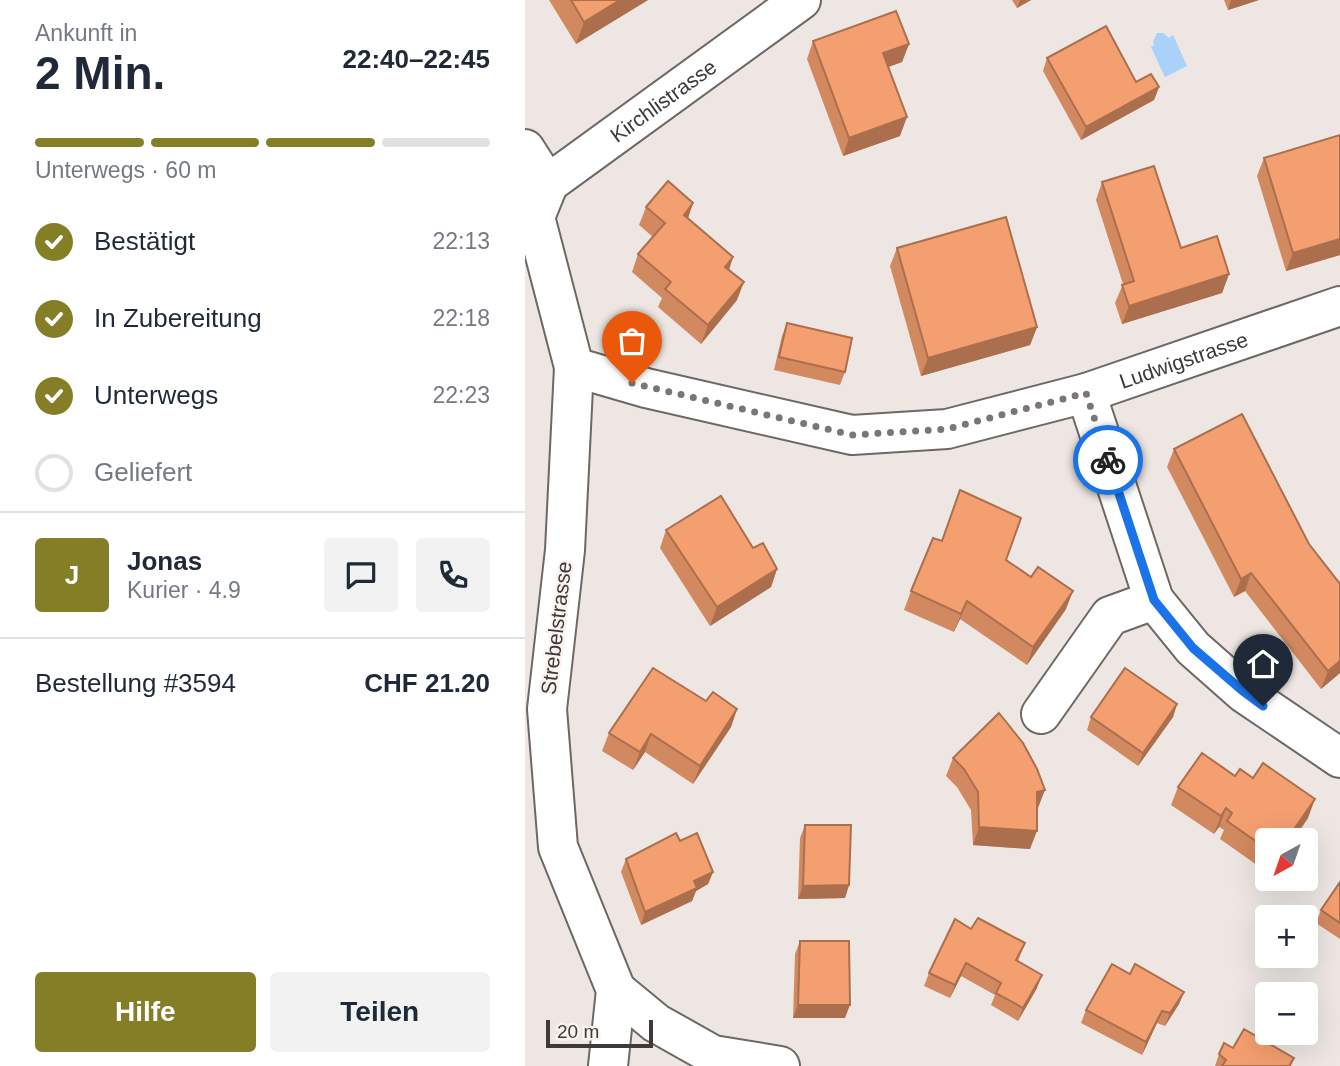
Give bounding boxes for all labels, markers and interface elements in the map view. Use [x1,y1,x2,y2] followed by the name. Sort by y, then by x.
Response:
[35,20,137,46] text: Ankunft in
[343,44,490,74] text: 22:40–22:45
[35,47,165,99] text: 2 Min.
[606,54,720,146] street label: Kirchlistrasse
[35,157,217,183] text: Unterwegs · 60 m
[35,223,73,261] icon: check
[94,226,195,256] text: Bestätigt
[432,228,490,254] text: 22:13
[35,300,73,338] icon: check
[94,303,262,333] text: In Zubereitung
[432,305,490,331] text: 22:18
[602,311,662,383] pin
[613,322,651,360] icon: bag
[1116,327,1251,392] street label: Ludwigstrasse
[35,377,73,415] icon: check
[94,380,218,410] text: Unterwegs
[432,382,490,408] text: 22:23
[1073,425,1143,495] courier
[1089,441,1127,479] icon: bike
[94,457,192,487] text: Geliefert
[324,538,398,612] button: chat
[416,538,490,612] button: phone
[127,546,202,576] text: Jonas
[65,560,79,590] text: J
[536,560,576,696] street label: Strebelstrasse
[127,577,241,603] text: Kurier · 4.9
[1233,634,1293,706] pin
[1244,645,1282,683] icon: home
[35,668,236,698] text: Bestellung #3594
[364,668,490,698] text: CHF 21.20
[1255,828,1318,891] north arrow
[1255,828,1318,1045] map controls
[1255,905,1318,968] button: +
[35,972,256,1052] button: Hilfe
[270,972,490,1052] button: Teilen
[1255,982,1318,1045] button: −
[546,1017,653,1049] scale bar
[557,1021,599,1042] text: 20 m

